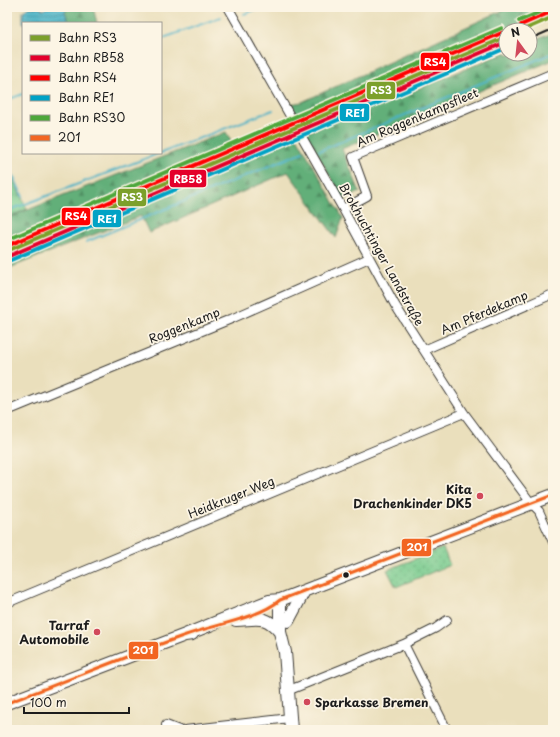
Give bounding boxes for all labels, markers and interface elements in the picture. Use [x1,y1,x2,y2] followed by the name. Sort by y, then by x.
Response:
[22,22,162,154] legend
[498,22,538,62] north arrow
[509,22,522,41] text: N
[58,28,117,46] text: Bahn RS3
[58,48,125,66] text: Bahn RB58
[420,52,450,71] line badge: RS4
[424,53,447,70] text: RS4
[58,68,117,86] text: Bahn RS4
[366,81,396,100] line badge: RS3
[370,81,392,98] text: RS3
[353,83,481,151] street label: Am Roggenkampsfleet
[58,88,114,106] text: Bahn RE1
[339,103,370,122] line badge: RE1
[345,104,365,121] text: RE1
[58,108,125,126] text: Bahn RS30
[58,128,81,146] text: 201
[169,169,207,188] line badge: RB58
[174,170,202,187] text: RB58
[335,179,429,329] street label: Brokhuchtinger Landstraße
[117,188,147,207] line badge: RS3
[121,188,143,205] text: RS3
[61,207,91,226] line badge: RS4
[65,207,88,224] text: RS4
[92,209,122,228] line badge: RE1
[97,210,117,227] text: RE1
[438,285,530,339] street label: Am Pferdekamp
[146,302,222,348] street label: Roggenkamp
[185,471,277,523] street label: Heidkruger Weg
[353,480,473,512] place label: Kita Drachenkinder DK5
[475,491,485,501] marker: Kita Drachenkinder DK5
[401,538,432,557] line badge: 201
[406,538,428,555] text: 201
[341,570,351,580] unlabelled marker
[19,616,90,648] place label: Tarraf Automobile
[92,627,102,637] marker: Tarraf Automobile
[128,641,159,660] line badge: 201
[132,641,154,658] text: 201
[24,689,129,715] scale bar
[30,693,67,711] text: 100 m
[315,693,429,711] place label: Sparkasse Bremen
[302,697,312,707] marker: Sparkasse Bremen

